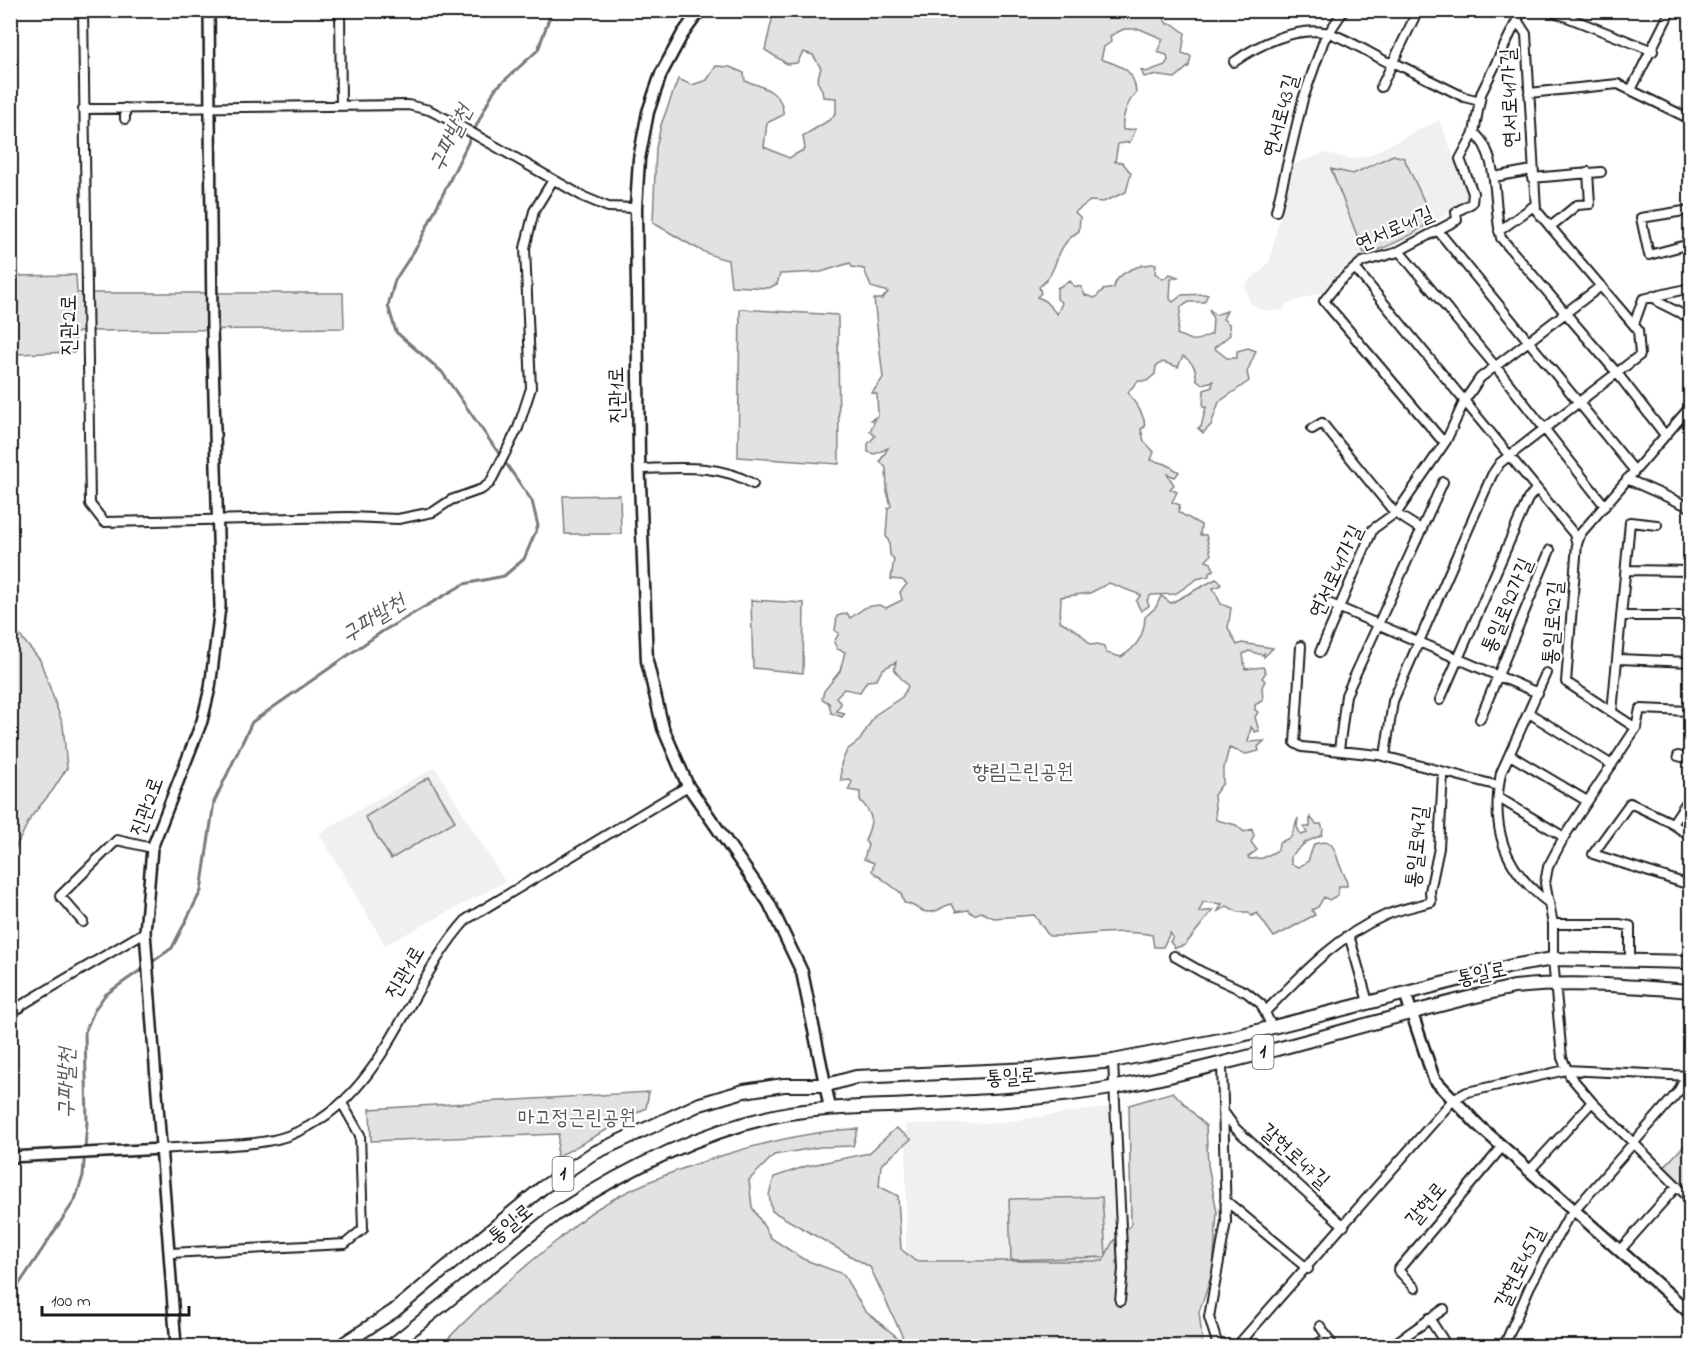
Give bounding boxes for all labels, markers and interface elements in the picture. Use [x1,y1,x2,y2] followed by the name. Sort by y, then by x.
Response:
[1494,47,1528,148] street label: 연서로41가길
[1257,71,1308,161] street label: 연서로43길
[422,98,483,178] water label: 구파발천
[1351,199,1439,261] street label: 연서로41길
[55,294,85,356] street label: 진관2로
[603,366,633,424] street label: 진관1로
[1302,520,1372,624] street label: 연서로41가길
[1474,553,1542,658] street label: 통일로92가길
[1536,580,1572,666] street label: 통일로92길
[335,586,414,652] water label: 구파발천
[972,758,1074,788] park label: 향림근린공원
[123,773,173,841] street label: 진관2로
[1399,804,1437,890] street label: 통일로94길
[379,941,433,1005] street label: 진관1로
[1454,955,1510,995] street label: 통일로
[1252,1035,1274,1069] road number: 1
[51,1045,85,1119] water label: 구파발천
[985,1061,1037,1095] street label: 통일로
[518,1104,636,1134] park label: 마고정근린공원
[1252,1117,1336,1197] street label: 갈현로47길
[552,1157,574,1191] road number: 1
[1399,1176,1455,1234] street label: 갈현로
[482,1197,540,1253] street label: 통일로
[1488,1222,1554,1314] street label: 갈현로45길
[42,1279,189,1317] scale bar
[51,1289,91,1315] text: 100 m

